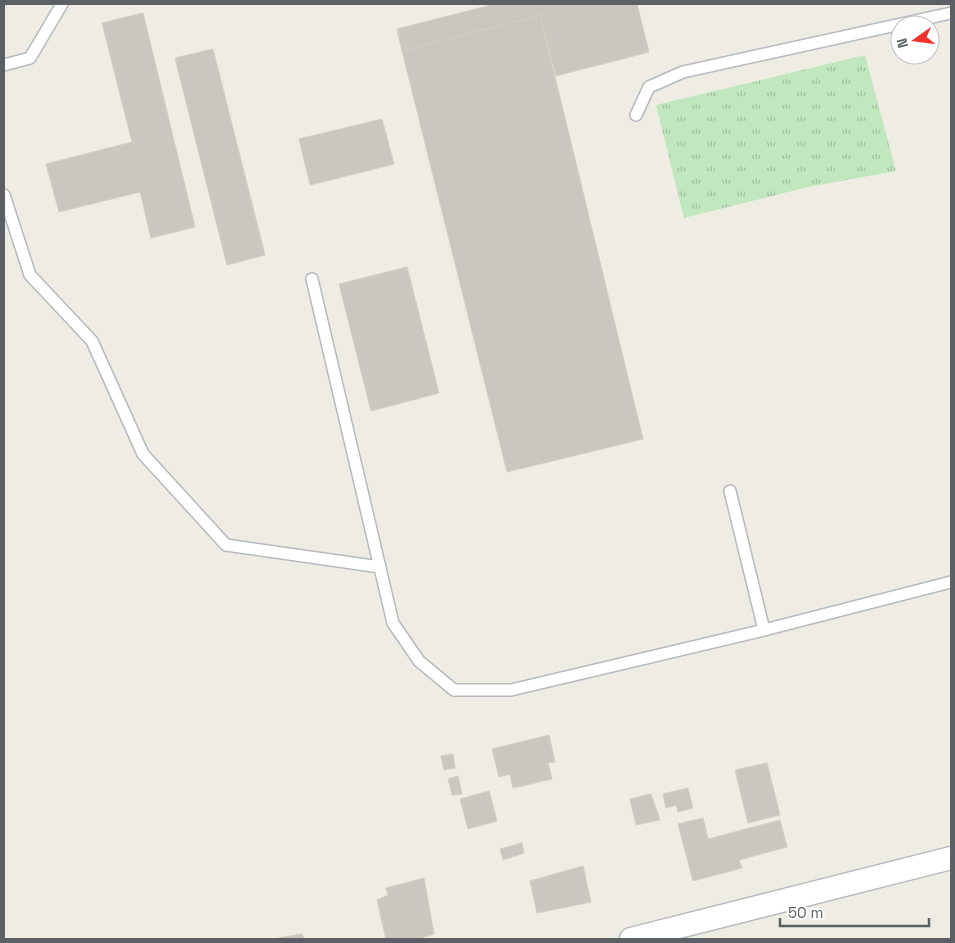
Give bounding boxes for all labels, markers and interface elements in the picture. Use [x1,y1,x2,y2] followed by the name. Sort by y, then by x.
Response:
[890,15,940,65] north arrow
[893,36,912,50] text: N
[780,896,929,928] scale bar
[788,903,823,922] text: 50 m

